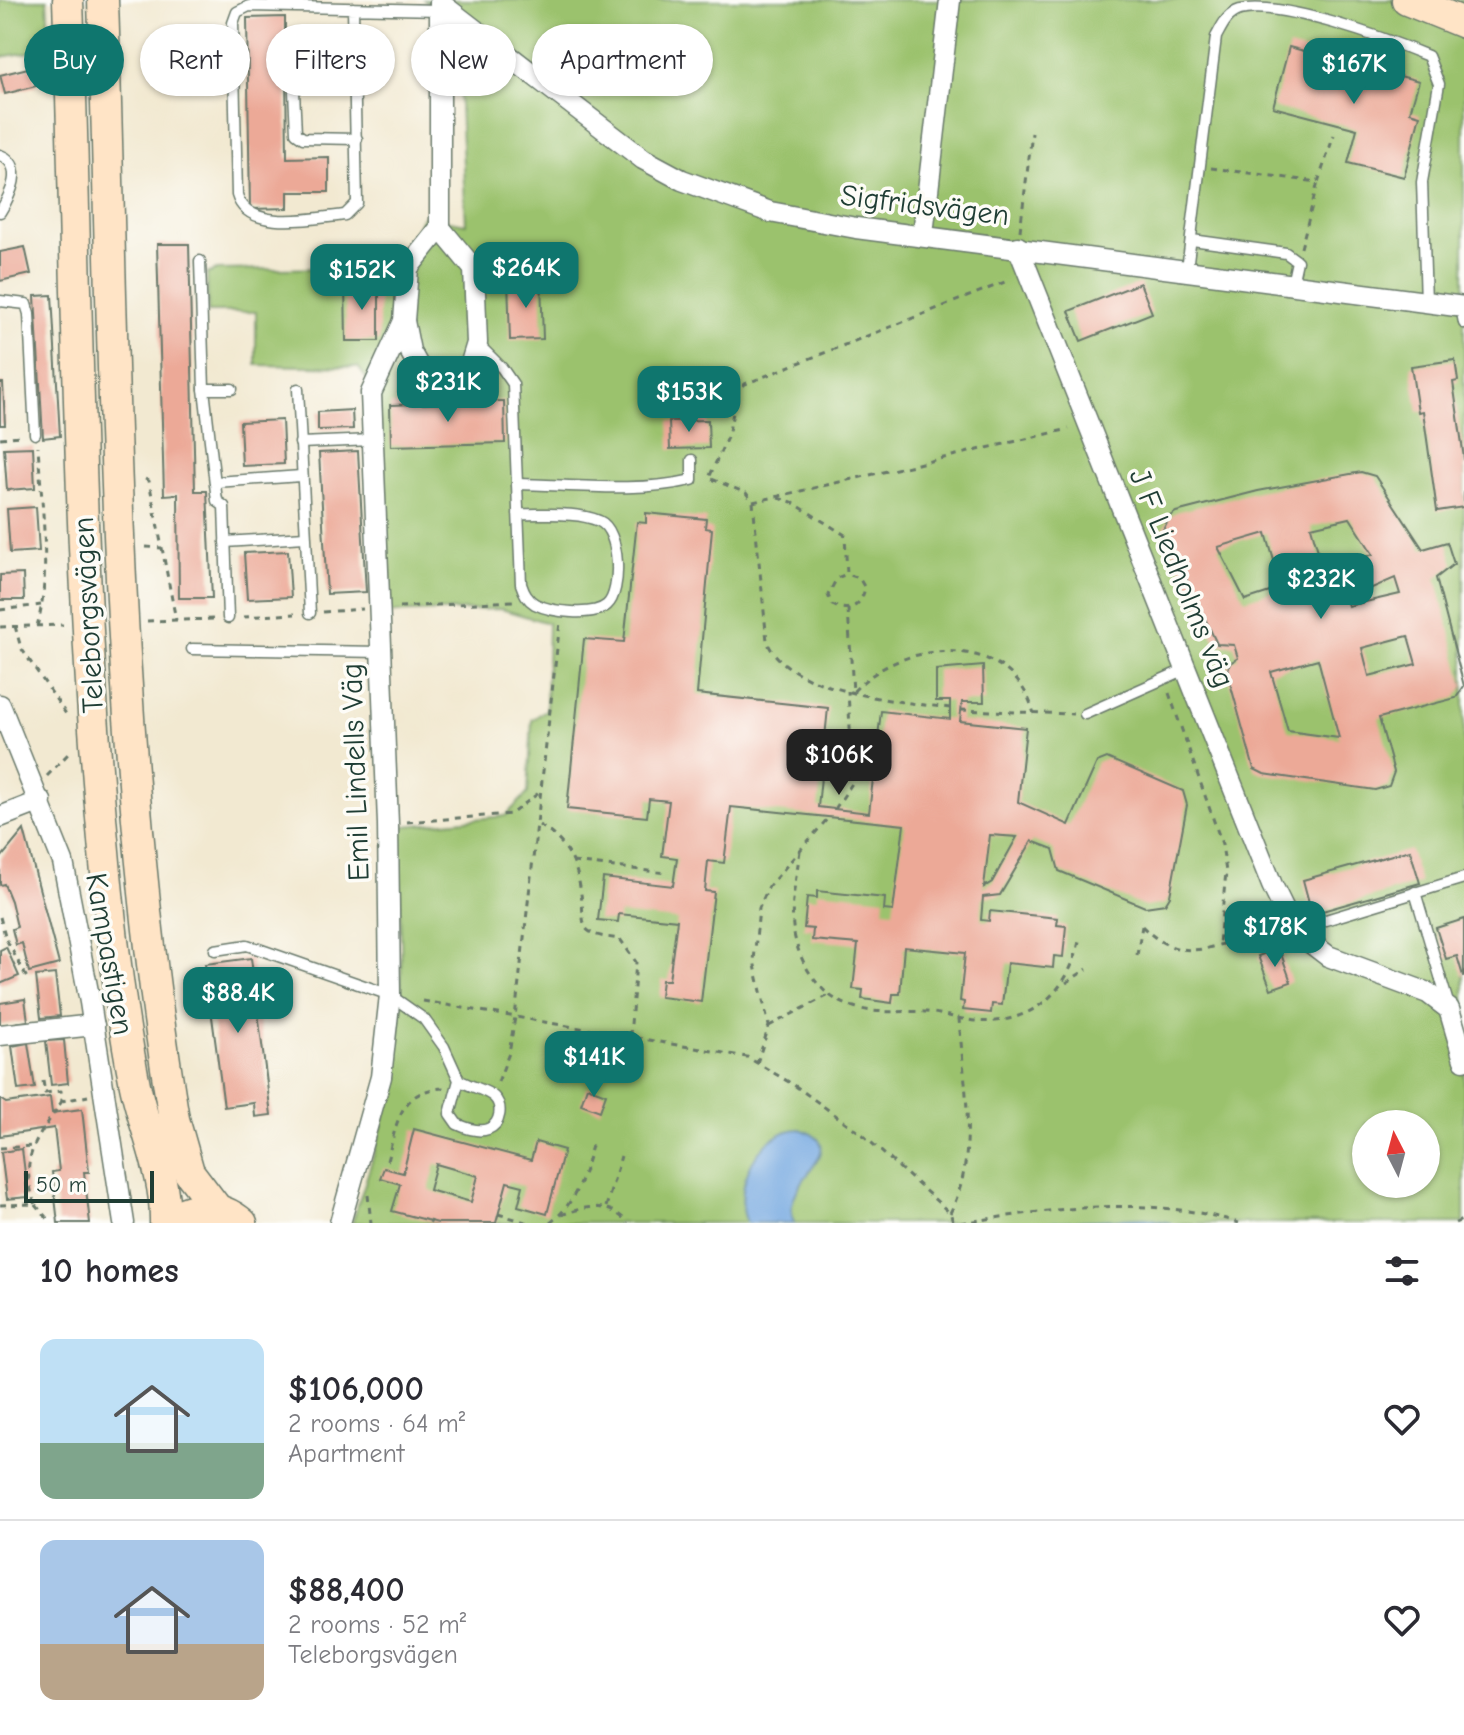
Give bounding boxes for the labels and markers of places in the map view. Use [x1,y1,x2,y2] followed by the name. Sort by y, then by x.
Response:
[1298,38,1410,106] pin: $167K
[470,242,582,310] pin: $264K
[306,244,418,312] pin: $152K
[392,356,504,424] pin: $231K
[633,366,745,434] pin: $153K
[1265,553,1377,621] pin: $232K
[783,729,895,797] pin: $106K
[1219,901,1331,969] pin: $178K
[173,967,303,1035] pin: $88.4K
[538,1031,650,1099] pin: $141K

